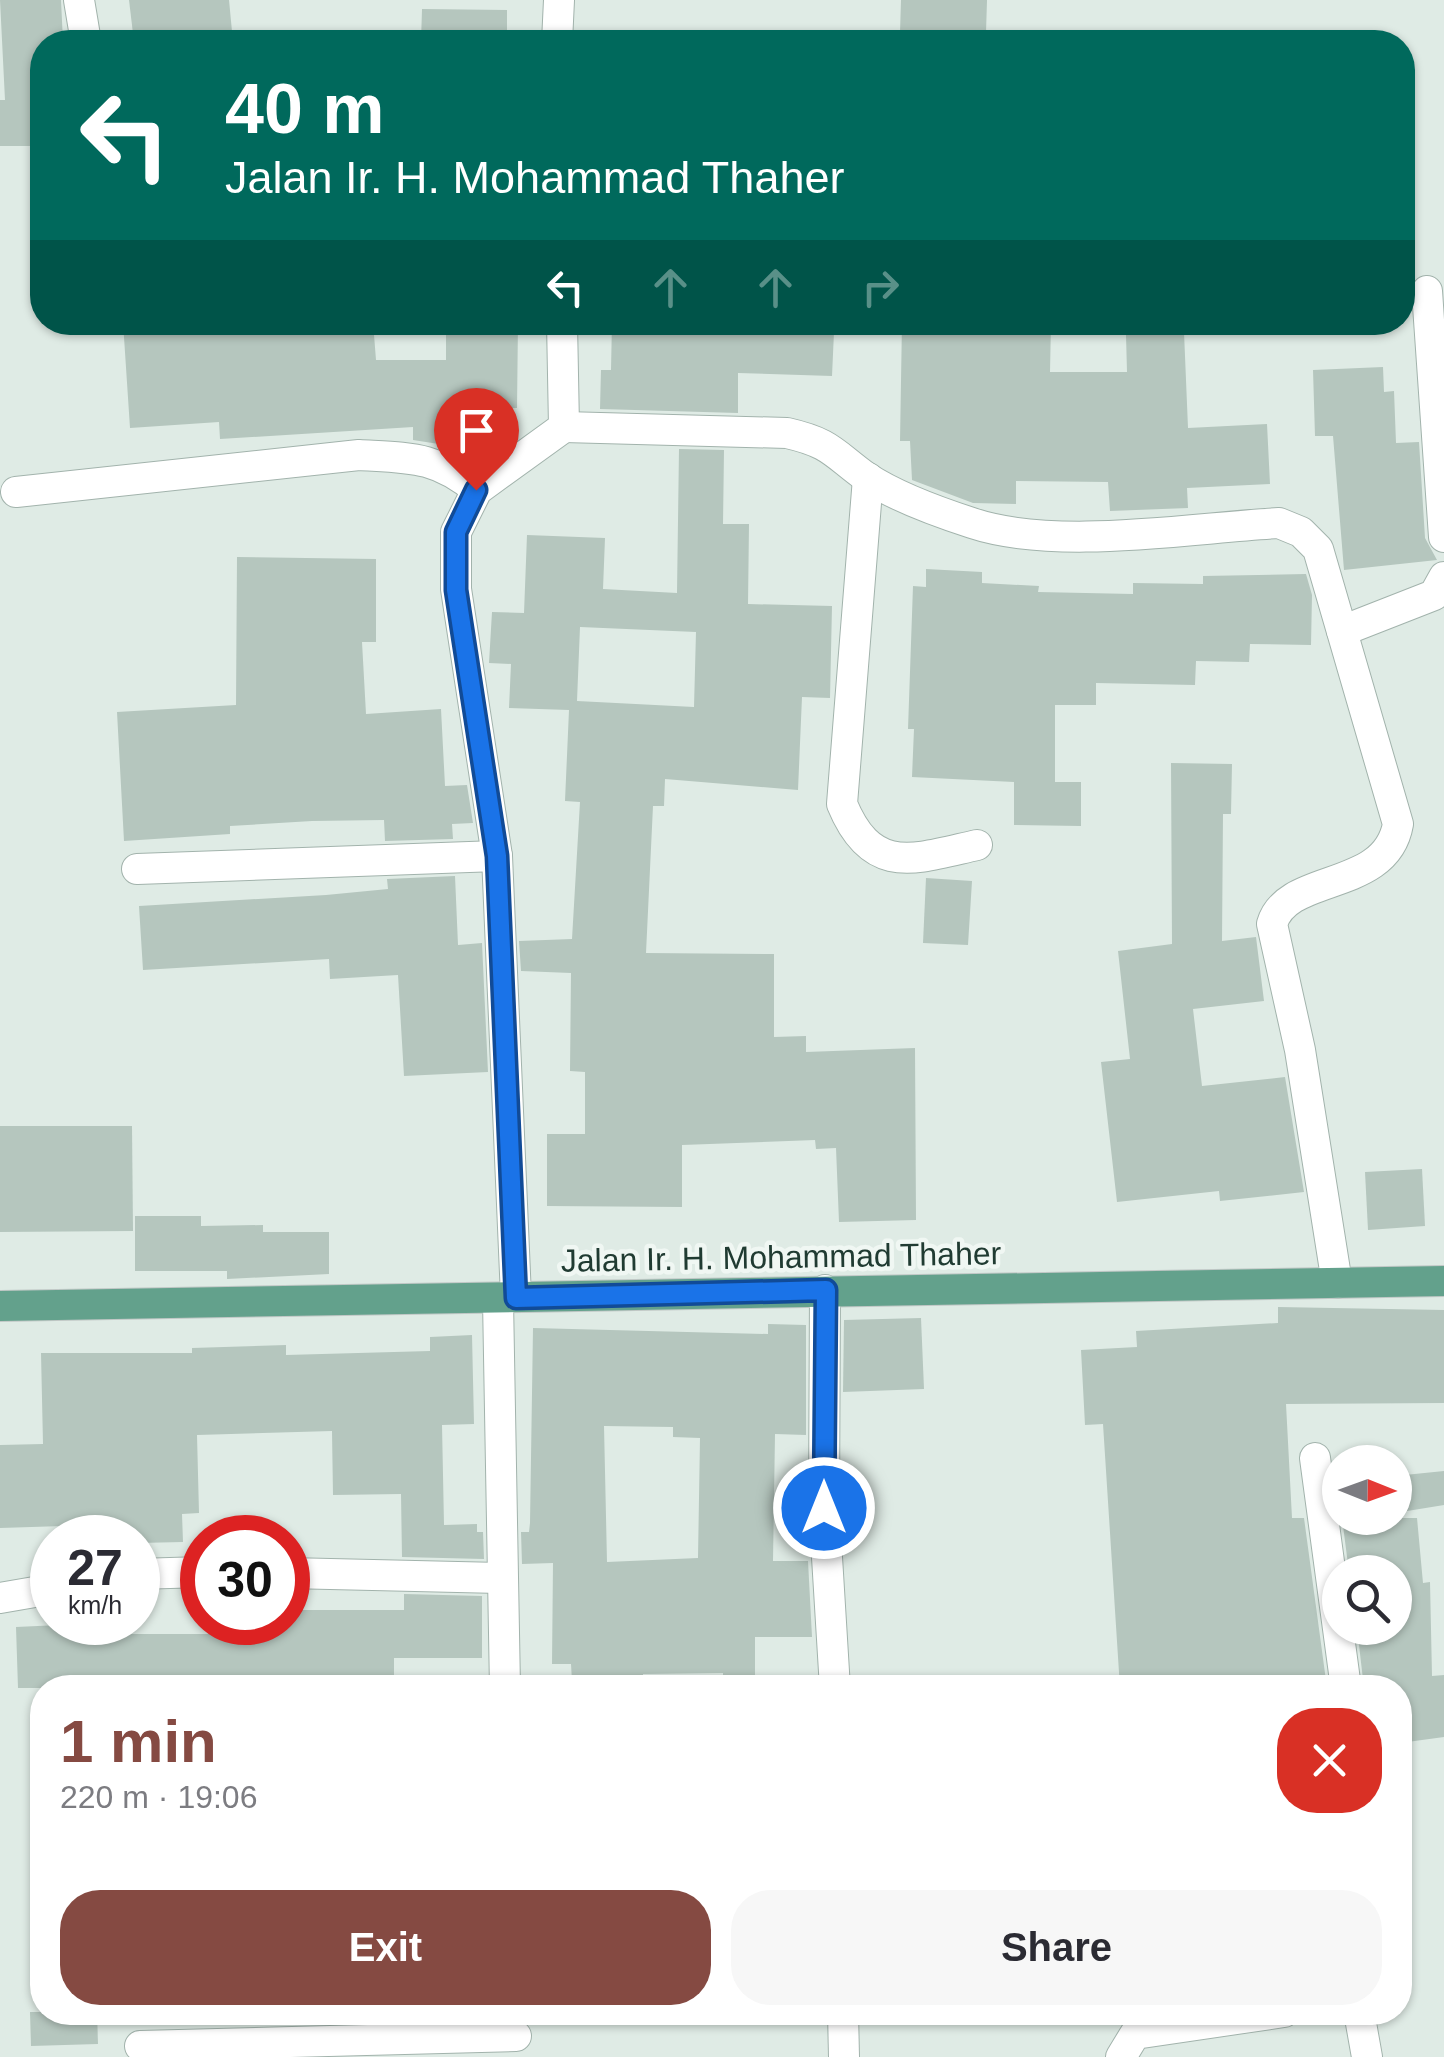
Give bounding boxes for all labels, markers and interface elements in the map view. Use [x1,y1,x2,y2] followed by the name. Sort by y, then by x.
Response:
[60,70,190,200] icon: left
[225,70,385,148] text: 40 m
[225,152,844,203] text: Jalan Ir. H. Mohammad Thaher
[538,260,593,315] icon: left
[643,260,698,315] icon: ahead
[748,260,803,315] icon: ahead
[853,260,908,315] icon: right
[434,388,519,491] pin
[449,403,504,458] icon: arrive
[560,1235,1002,1279] street label: Jalan Ir. H. Mohammad Thaher
[1322,1445,1412,1535] north arrow
[1322,1445,1412,1645] map controls
[772,1456,876,1560] position arrow
[180,1515,310,1645] speed limit sign: 30
[67,1540,123,1596] text: 27
[1322,1555,1412,1645] button: search
[68,1591,122,1619] text: km/h
[60,1708,217,1775] text: 1 min
[1277,1708,1382,1813] button: close
[60,1779,257,1815] text: 220 m · 19:06
[60,1890,711,2005] button: Exit
[731,1890,1382,2005] button: Share

